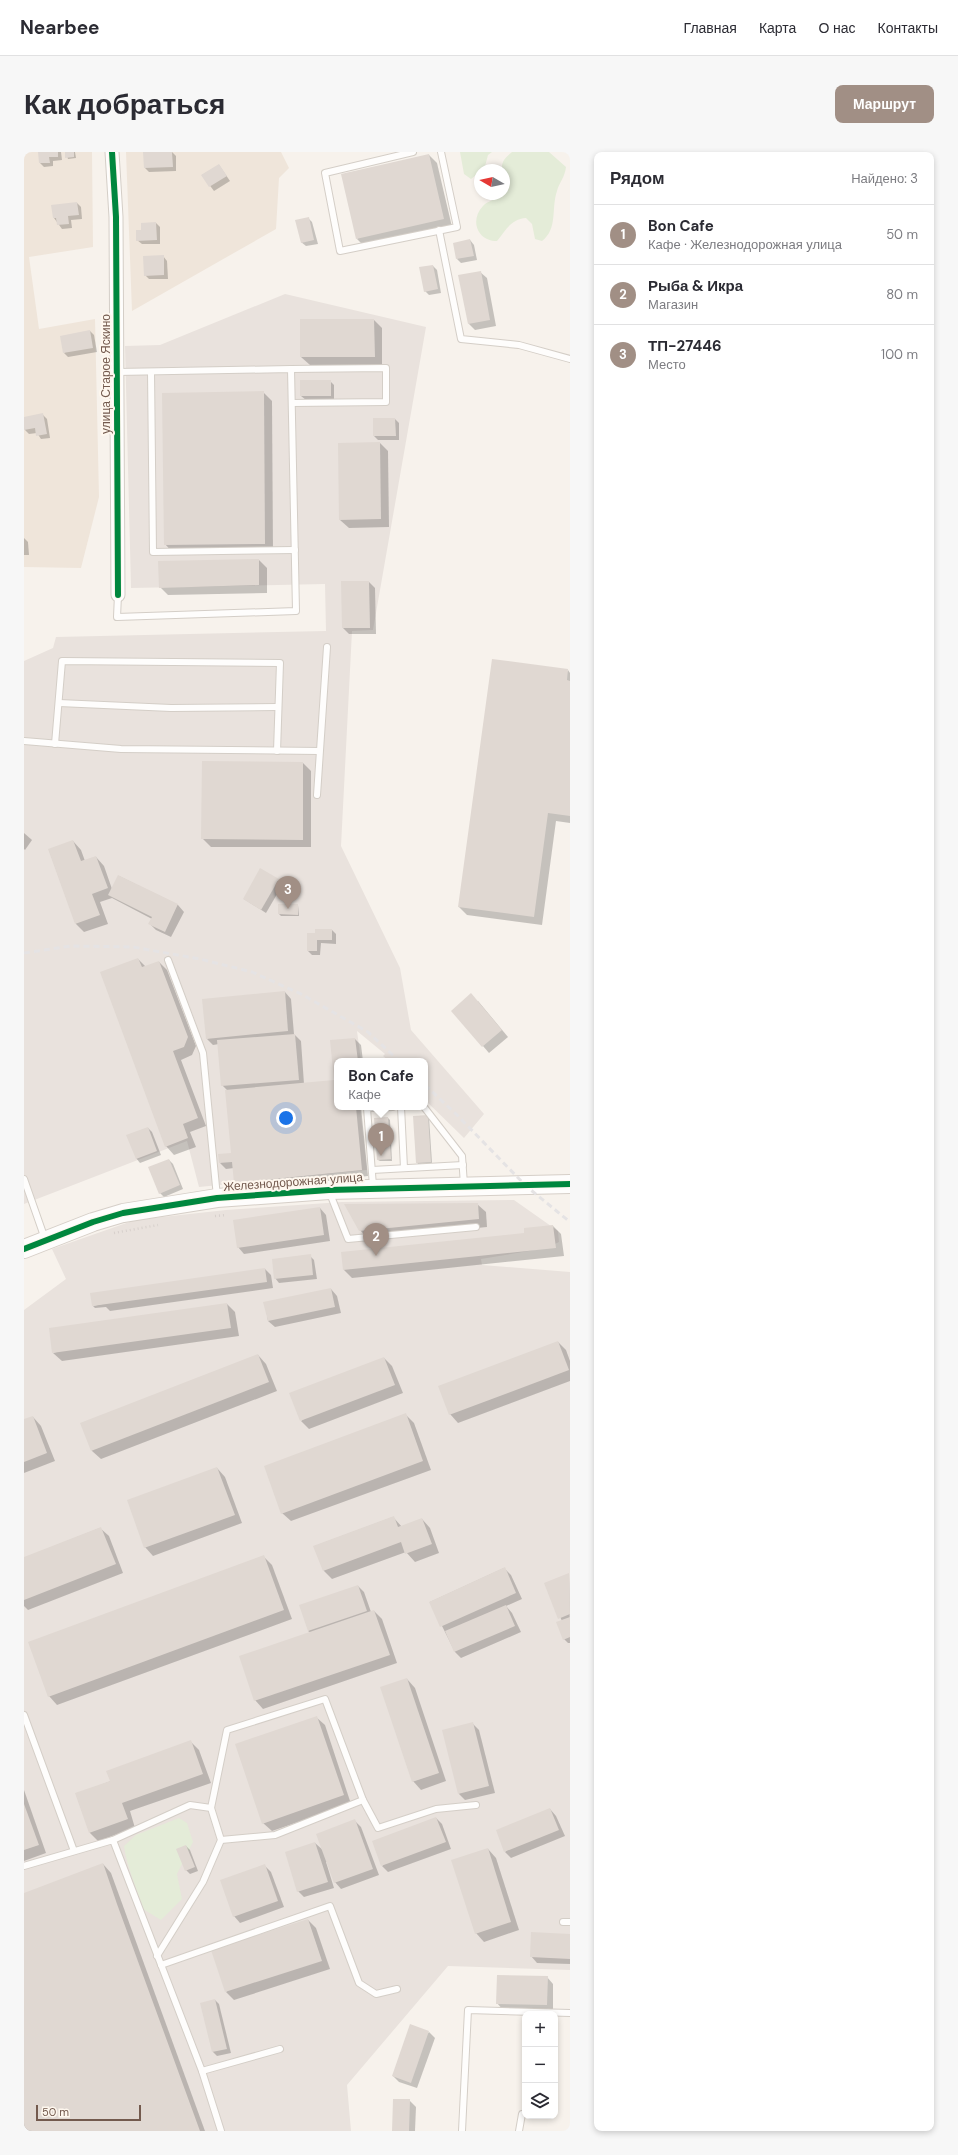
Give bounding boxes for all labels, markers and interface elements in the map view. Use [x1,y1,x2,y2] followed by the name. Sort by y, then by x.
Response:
[20,15,100,40] text: Nearbee
[684,19,737,37] text: Главная
[759,19,796,37] text: Карта
[818,19,856,37] text: О нас
[878,19,938,37] text: Контакты
[835,85,934,123] button: Маршрут
[24,86,225,123] text: Как добраться
[474,164,510,200] north arrow
[610,167,665,189] text: Рядом
[851,170,918,187] text: Найдено: 3
[648,216,714,236] text: Bon Cafe
[621,226,625,243] text: 1
[886,226,918,243] text: 50 m
[648,236,842,253] text: Кафе · Железнодорожная улица
[648,276,743,296] text: Рыба & Икра
[619,286,627,303] text: 2
[886,286,918,303] text: 80 m
[648,296,698,313] text: Магазин
[98,314,114,434] street label: улица Старое Яскино
[648,336,721,356] text: ТП-27446
[619,346,627,363] text: 3
[881,346,918,363] text: 100 m
[648,356,686,373] text: Место
[275,876,301,909] pin: 3
[334,1058,428,1110] popup
[348,1066,414,1086] text: Bon Cafe
[348,1086,381,1103] text: Кафе
[276,1108,296,1128] your location
[368,1123,394,1156] pin: 1
[223,1169,364,1195] street label: Железнодорожная улица
[363,1223,389,1256] pin: 2
[522,2011,558,2119] map controls
[522,2011,558,2047] button: +
[522,2047,558,2083] button: −
[522,2083,558,2119] button: layers
[36,2103,141,2122] scale bar
[42,2105,69,2119] text: 50 m

